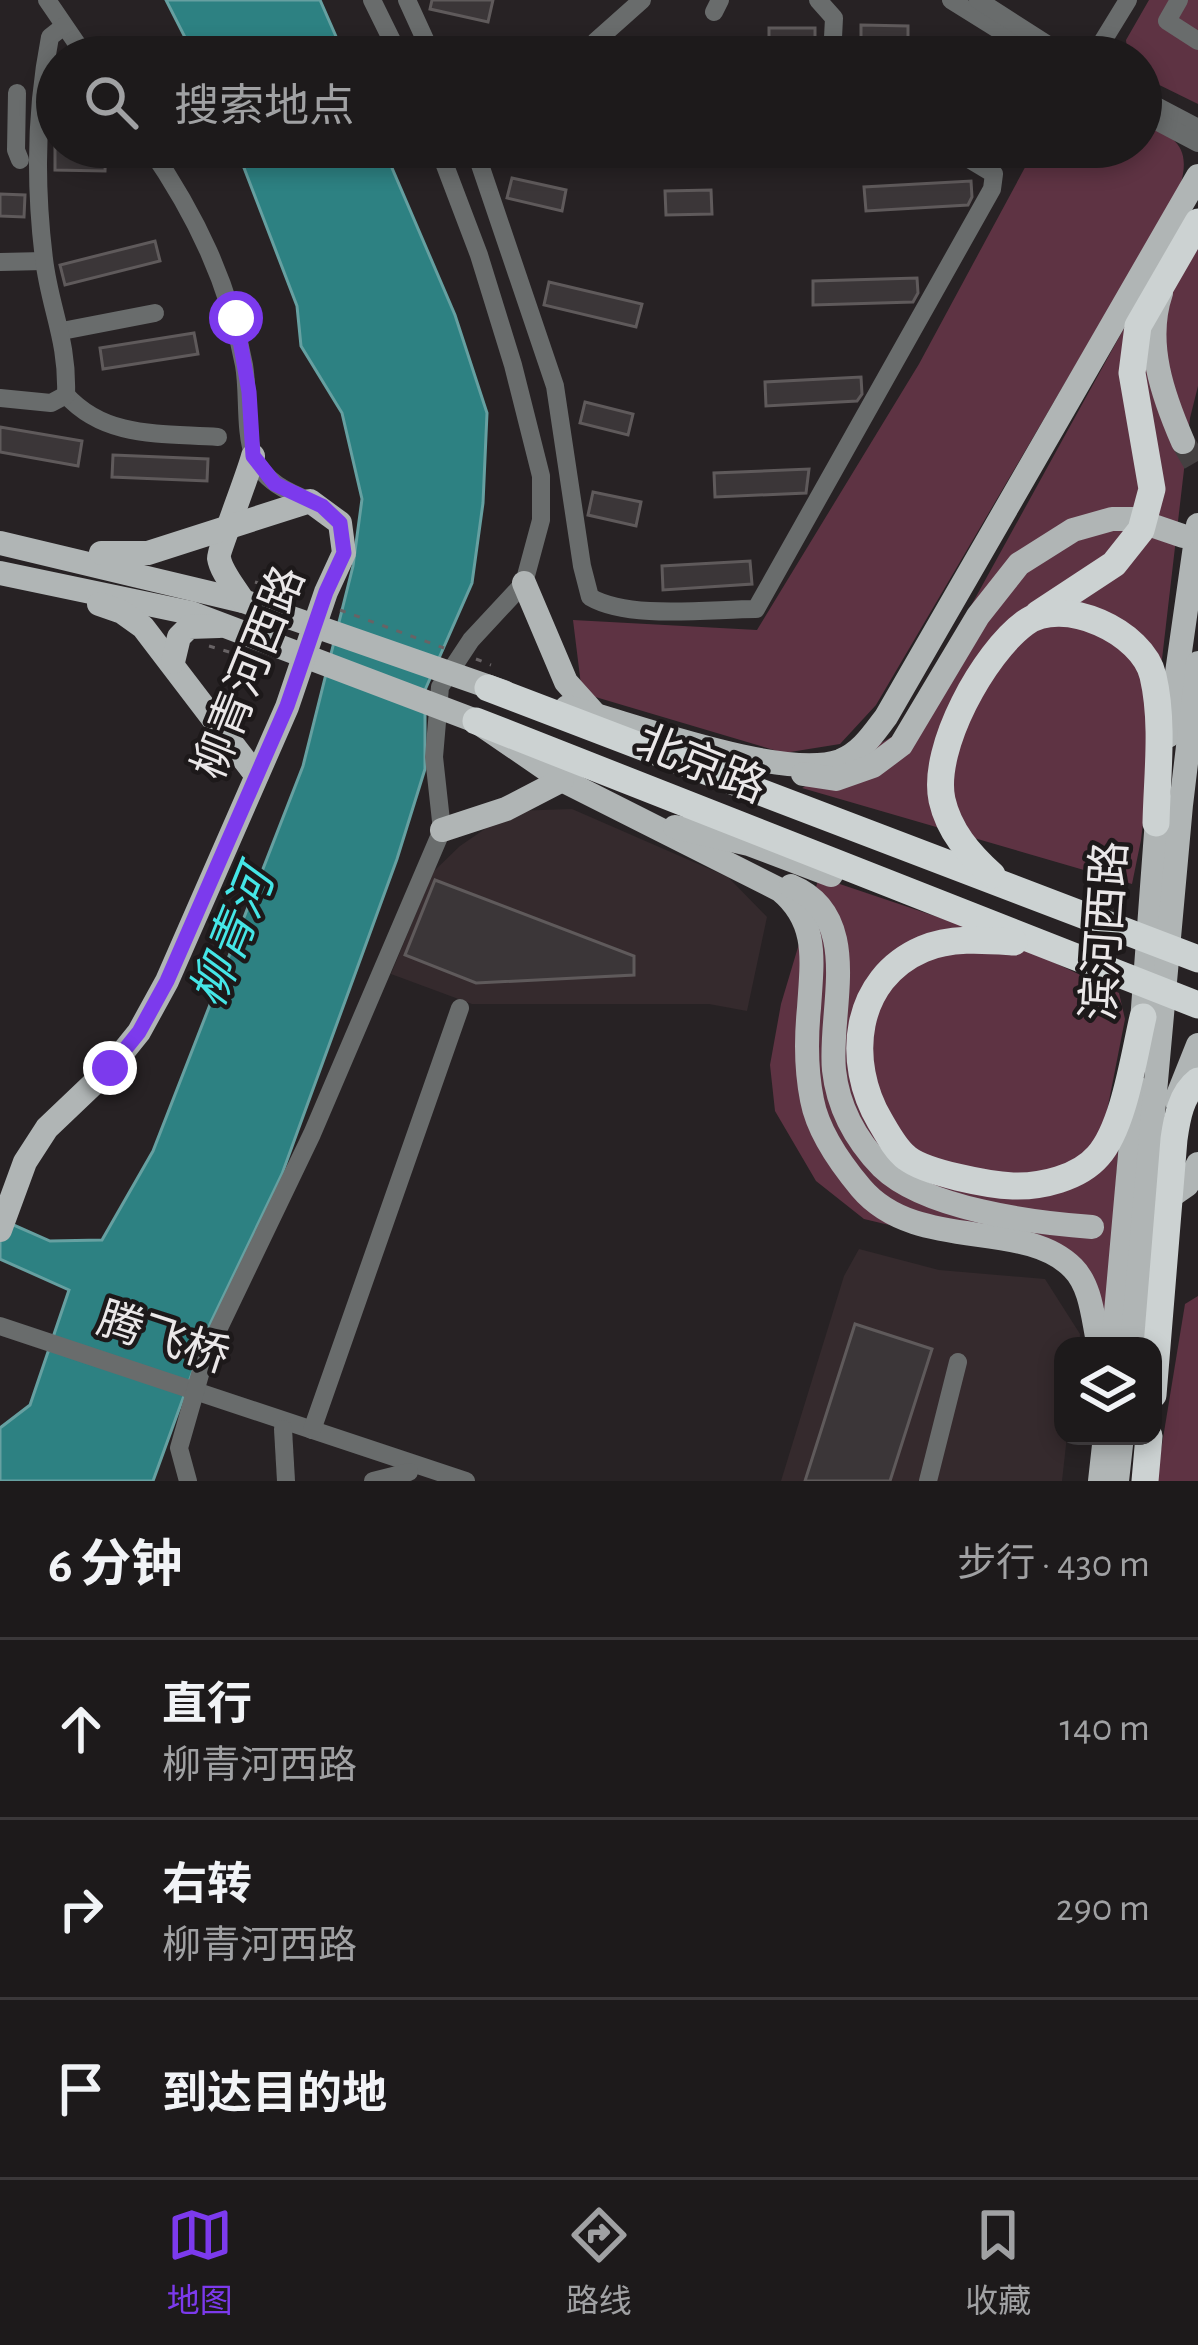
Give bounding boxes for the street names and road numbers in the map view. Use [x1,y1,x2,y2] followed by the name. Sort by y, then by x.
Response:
[184,559,313,786] street label: 柳青河西路
[630,716,773,811] street label: 北京路
[1074,839,1135,1022] street label: 滨河西路
[92,1295,235,1381] street label: 腾飞桥

